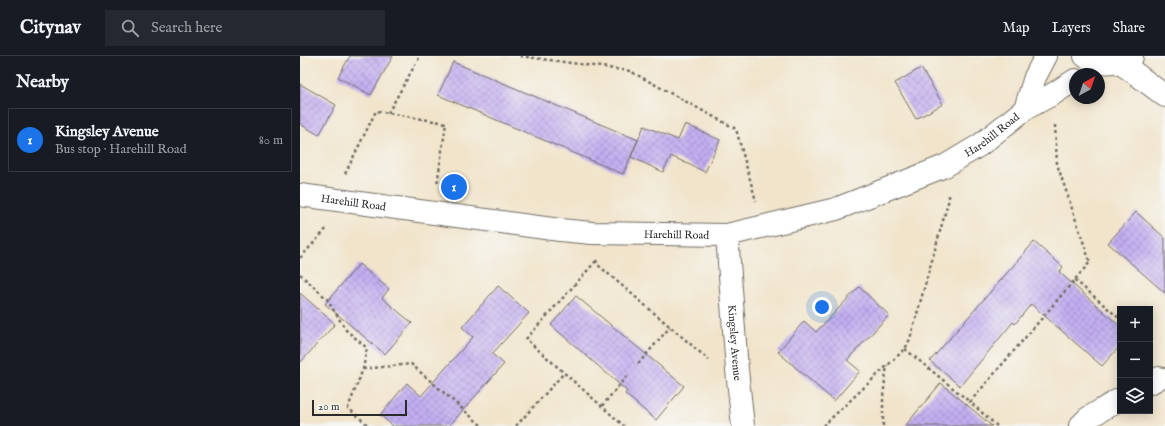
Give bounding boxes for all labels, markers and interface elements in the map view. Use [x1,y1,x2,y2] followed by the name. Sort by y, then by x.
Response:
[105,10,385,46] search box
[20,16,81,40] text: Citynav
[119,17,141,39] icon: search
[151,18,222,37] text: Search here
[1003,19,1030,37] text: Map
[1052,19,1091,37] text: Layers
[1113,19,1145,37] text: Share
[1069,68,1105,104] north arrow
[16,72,69,93] text: Nearby
[962,110,1023,161] street label: Harehill Road
[55,122,159,141] text: Kingsley Avenue
[28,132,32,149] text: 1
[259,132,283,149] text: 80 m
[55,141,187,158] text: Bus stop · Harehill Road
[441,172,467,202] pin: 1
[320,192,387,215] street label: Harehill Road
[644,228,709,243] street label: Harehill Road
[812,297,832,317] your location
[724,304,744,382] street label: Kingsley Avenue
[1117,306,1153,414] map controls
[1117,306,1153,342] button: +
[1117,342,1153,378] button: −
[1117,378,1153,414] button: layers
[312,398,407,417] scale bar
[318,400,339,414] text: 20 m

